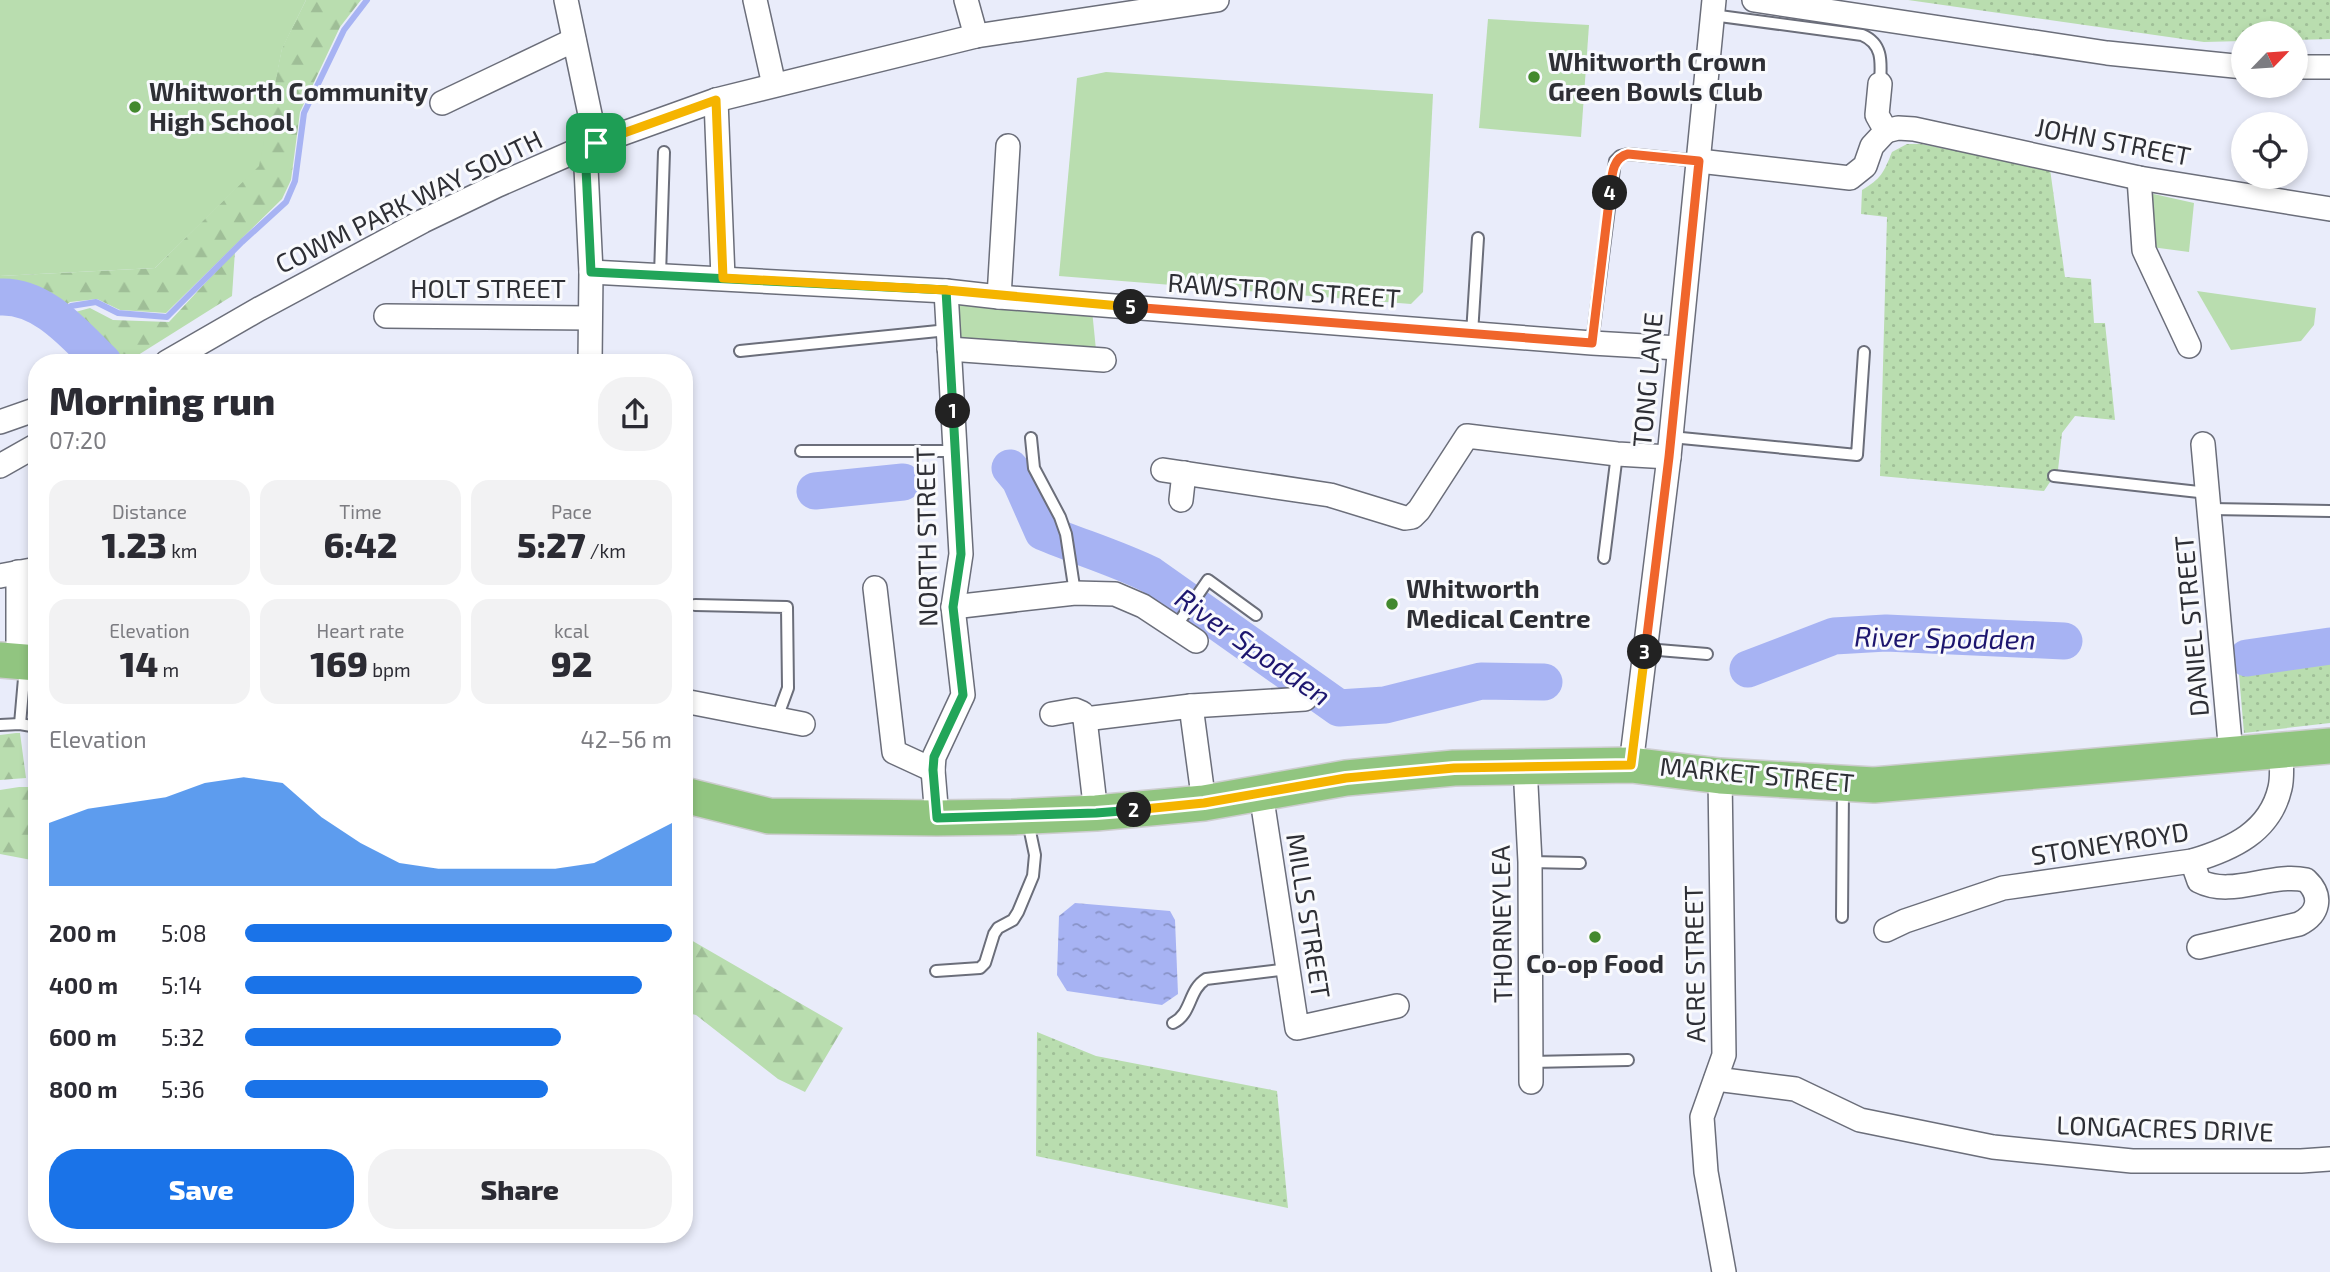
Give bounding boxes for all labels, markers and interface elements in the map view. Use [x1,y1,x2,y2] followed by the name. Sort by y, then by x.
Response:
[2231,21,2308,98] north arrow
[2231,21,2308,189] map controls
[1548,45,1766,106] place label: Whitworth Crown Green Bowls Club
[1526,69,1542,85] marker: Whitworth Crown Green Bowls Club
[149,75,428,136] place label: Whitworth Community High School
[127,99,143,115] marker: Whitworth Community High School
[2033,110,2194,171] street label: JOHN STREET
[2231,112,2308,189] button: locate
[566,113,626,173] pin
[270,123,547,279] street label: COWM PARK WAY SOUTH
[577,124,615,162] icon: arrive
[1592,176,1628,210] pin: 4
[1603,181,1616,204] text: 4
[1167,266,1402,313] street label: RAWSTRON STREET
[410,272,566,303] street label: HOLT STREET
[1114,290,1148,324] pin: 5
[1125,295,1136,318] text: 5
[1625,311,1668,448] street label: TONG LANE
[49,377,275,423] text: Morning run
[598,377,672,451] button: share
[936,394,970,428] pin: 1
[948,399,957,422] text: 1
[49,426,107,454] text: 07:20
[908,447,943,627] street label: NORTH STREET
[112,500,187,523] text: Distance
[339,500,382,523] text: Time
[551,500,592,523] text: Pace
[102,523,167,565] text: 1.23
[324,523,397,565] text: 6:42
[517,523,586,565] text: 5:27
[2167,534,2214,718] street label: DANIEL STREET
[167,539,197,562] text: km
[586,539,626,562] text: /km
[1406,572,1591,633] place label: Whitworth Medical Centre
[1169,580,1338,712] water label: River Spodden
[1384,596,1400,612] marker: Whitworth Medical Centre
[1854,618,2036,656] water label: River Spodden
[109,619,190,642] text: Elevation
[317,619,404,642] text: Heart rate
[554,619,589,642] text: kcal
[1628,634,1662,670] pin: 3
[1639,640,1650,663] text: 3
[120,642,158,684] text: 14
[310,642,368,684] text: 169
[551,642,592,684] text: 92
[158,658,179,681] text: m
[368,658,411,681] text: bpm
[49,725,147,753] text: Elevation
[581,725,672,753] text: 42–56 m
[1659,750,1856,797] street label: MARKET STREET
[1116,792,1152,828] pin: 2
[1128,798,1139,821] text: 2
[2029,815,2191,870] street label: STONEYROYD
[1281,831,1338,1001] street label: MILLS STREET
[1484,845,1517,1003] street label: THORNEYLEA
[1677,885,1710,1043] street label: ACRE STREET
[49,919,117,947] text: 200 m
[161,919,207,947] text: 5:08
[1587,929,1603,945] marker: Co-op Food
[1526,947,1664,978] place label: Co-op Food
[49,971,118,999] text: 400 m
[161,971,202,999] text: 5:14
[49,1023,117,1051] text: 600 m
[161,1023,204,1051] text: 5:32
[49,1075,118,1103] text: 800 m
[161,1075,205,1103] text: 5:36
[2056,1108,2274,1147] street label: LONGACRES DRIVE
[49,1149,354,1229] button: Save
[368,1149,672,1229] button: Share

